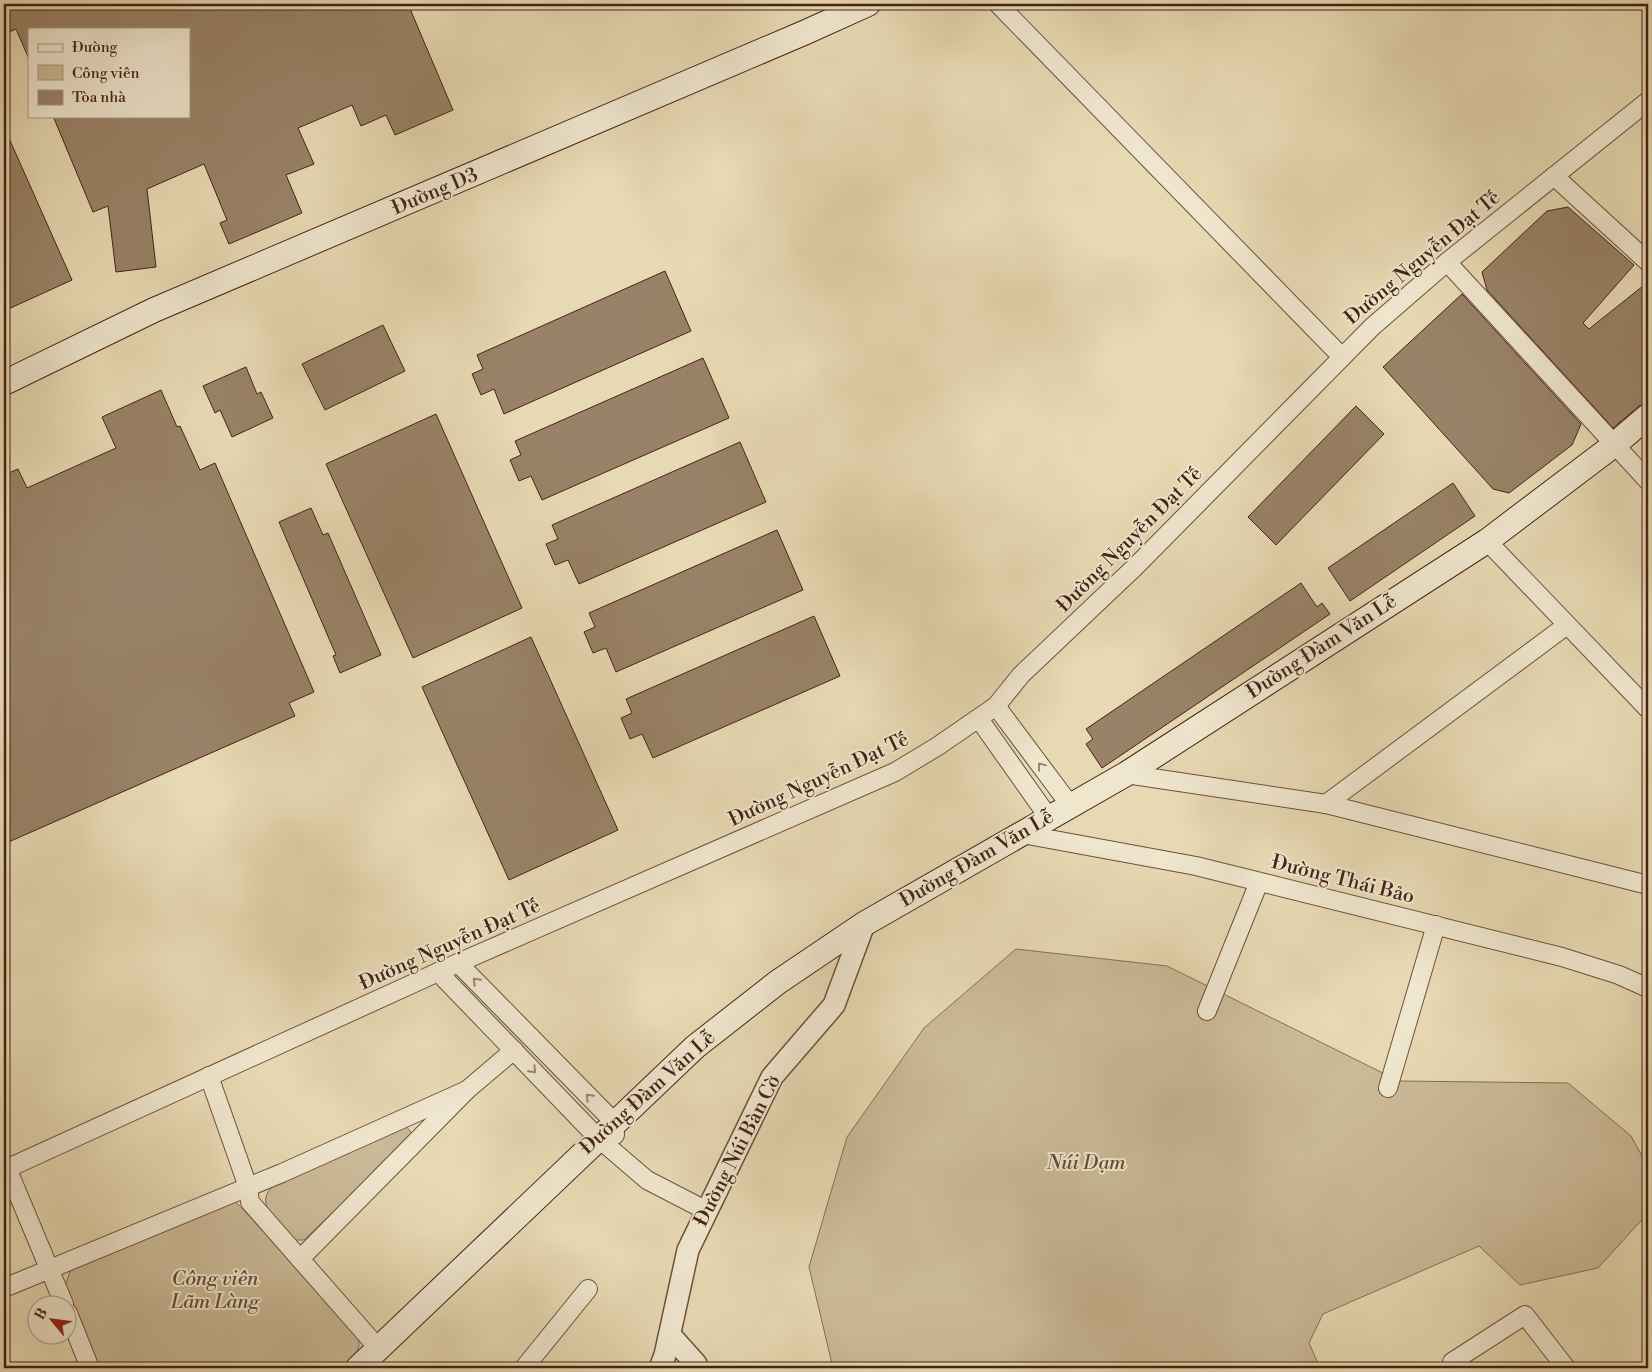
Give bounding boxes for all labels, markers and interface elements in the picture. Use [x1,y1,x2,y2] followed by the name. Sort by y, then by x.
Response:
[28,28,190,118] legend
[72,38,118,57] text: Đường
[72,64,140,83] text: Công viên
[72,88,126,107] text: Tòa nhà
[388,163,482,221] street label: Đường D3
[1340,185,1506,331] street label: Đường Nguyễn Đạt Tế
[1052,462,1208,618] street label: Đường Nguyễn Đạt Tế
[1242,589,1402,705] street label: Đường Đàm Văn Lễ
[725,727,913,833] street label: Đường Nguyễn Đạt Tế
[1038,763,1046,772] one-way arrow
[895,805,1059,913] street label: Đường Đàm Văn Lễ
[1269,850,1417,910] street label: Đường Thái Bảo
[355,894,545,996] street label: Đường Nguyễn Đạt Tế
[473,978,482,987] one-way arrow
[575,1026,721,1160] street label: Đường Đàm Văn Lễ
[527,1064,536,1073] one-way arrow
[689,1071,787,1231] street label: Đường Núi Bàn Cờ
[586,1094,595,1103] one-way arrow
[1045,1151,1126,1176] park label: Núi Dạm
[170,1267,261,1315] park label: Công viên Lãm Làng
[28,1294,78,1344] north arrow
[31,1305,52,1323] text: B

